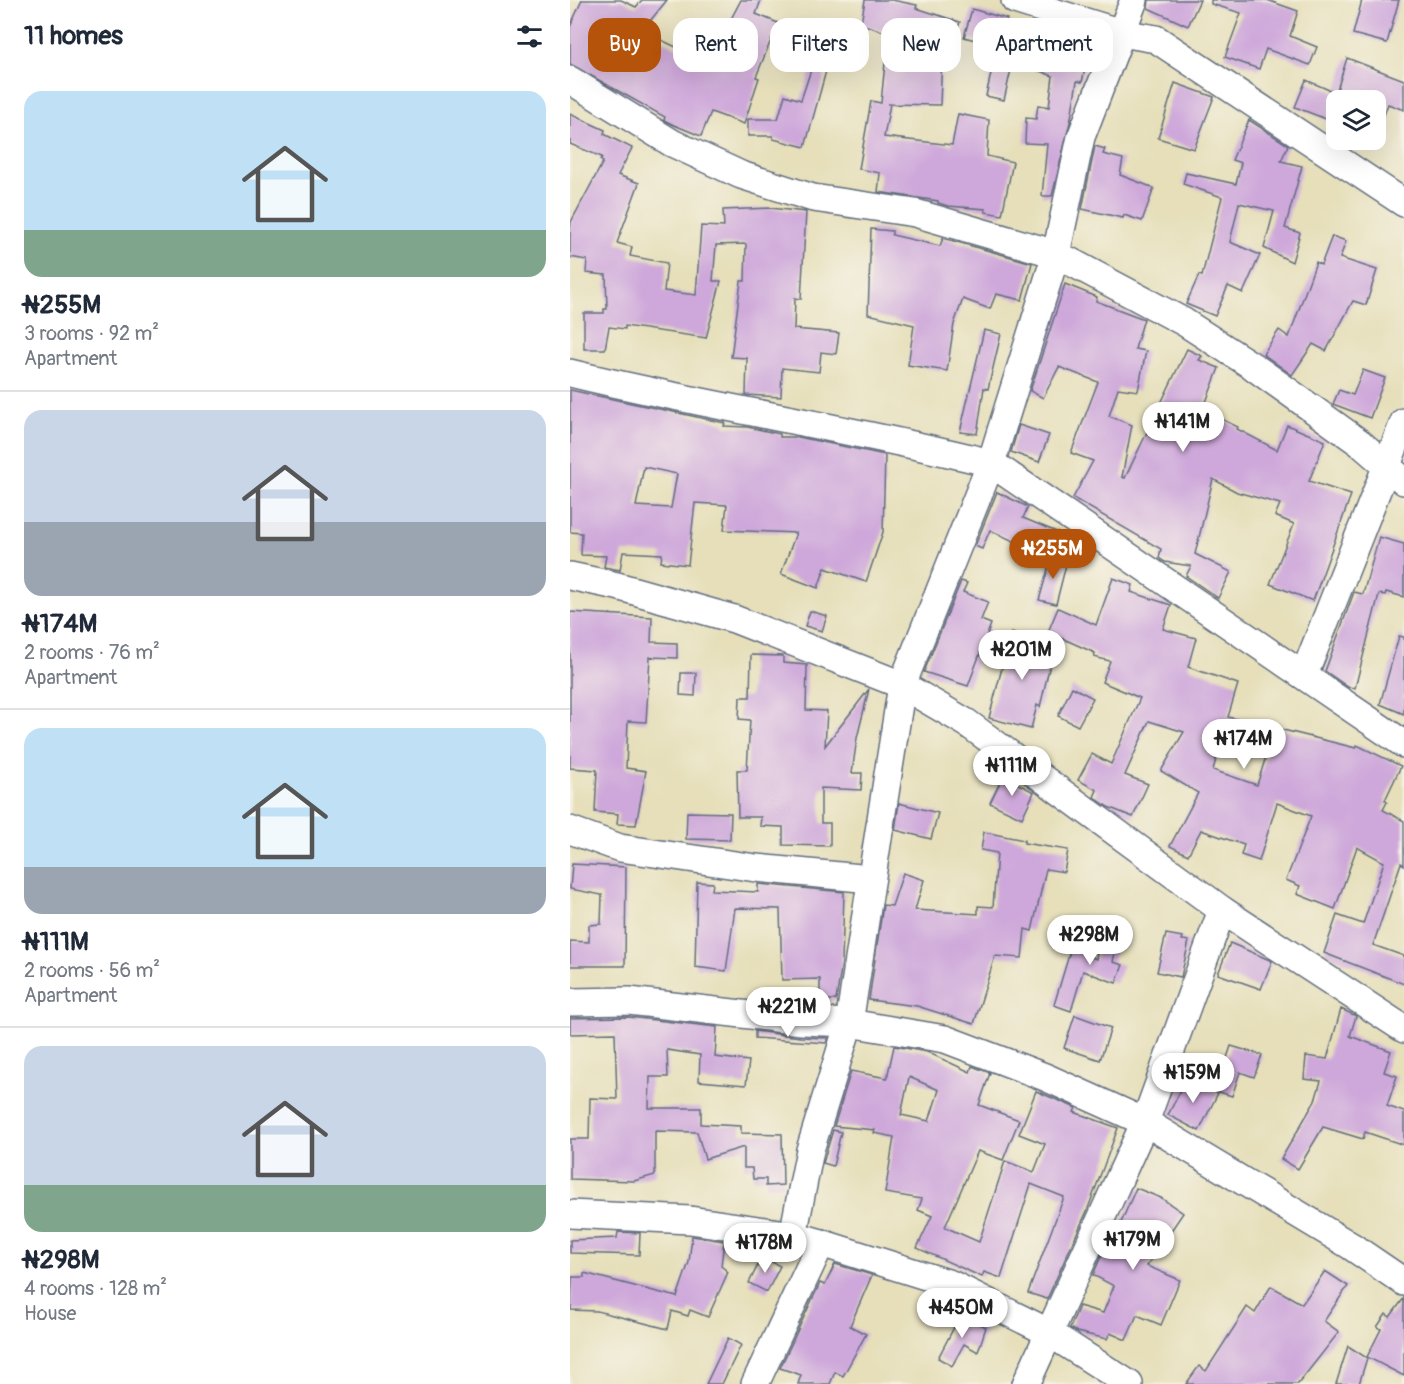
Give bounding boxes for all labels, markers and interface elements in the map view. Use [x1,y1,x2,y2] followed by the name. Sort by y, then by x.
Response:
[588,18,661,72] chip: Buy
[673,18,758,72] chip: Rent
[770,18,869,72] chip: Filters
[881,18,961,72] chip: New
[973,18,1113,72] chip: Apartment
[24,20,123,52] text: 11 homes
[513,20,546,53] icon: filters
[1326,90,1386,150] map controls
[1326,90,1386,150] button: layers
[231,130,339,238] icon: home
[24,289,101,321] text: ₦255M
[24,321,159,346] text: 3 rooms · 92 m²
[24,346,117,371] text: Apartment
[1141,402,1225,453] pin: ₦141M
[1156,409,1210,434] text: ₦141M
[231,449,339,557] icon: home
[1011,529,1095,580] pin: ₦255M
[1023,536,1083,561] text: ₦255M
[24,608,97,640] text: ₦174M
[980,630,1064,681] pin: ₦201M
[992,637,1052,662] text: ₦201M
[24,640,160,665] text: 2 rooms · 76 m²
[24,665,117,690] text: Apartment
[1202,719,1286,770] pin: ₦174M
[1216,726,1272,751] text: ₦174M
[970,746,1054,797] pin: ₦111M
[987,753,1037,778] text: ₦111M
[231,767,339,875] icon: home
[1048,915,1132,966] pin: ₦298M
[1061,922,1119,947] text: ₦298M
[24,926,89,958] text: ₦111M
[24,958,160,983] text: 2 rooms · 56 m²
[24,983,117,1008] text: Apartment
[746,987,830,1038] pin: ₦221M
[760,994,816,1019] text: ₦221M
[1151,1053,1235,1104] pin: ₦159M
[1165,1060,1221,1085] text: ₦159M
[231,1085,339,1193] icon: home
[1091,1220,1175,1271] pin: ₦179M
[723,1223,807,1274] pin: ₦178M
[1105,1227,1161,1252] text: ₦179M
[738,1230,792,1255] text: ₦178M
[24,1244,99,1276] text: ₦298M
[24,1276,167,1301] text: 4 rooms · 128 m²
[920,1288,1004,1339] pin: ₦450M
[931,1295,993,1320] text: ₦450M
[24,1301,76,1326] text: House

